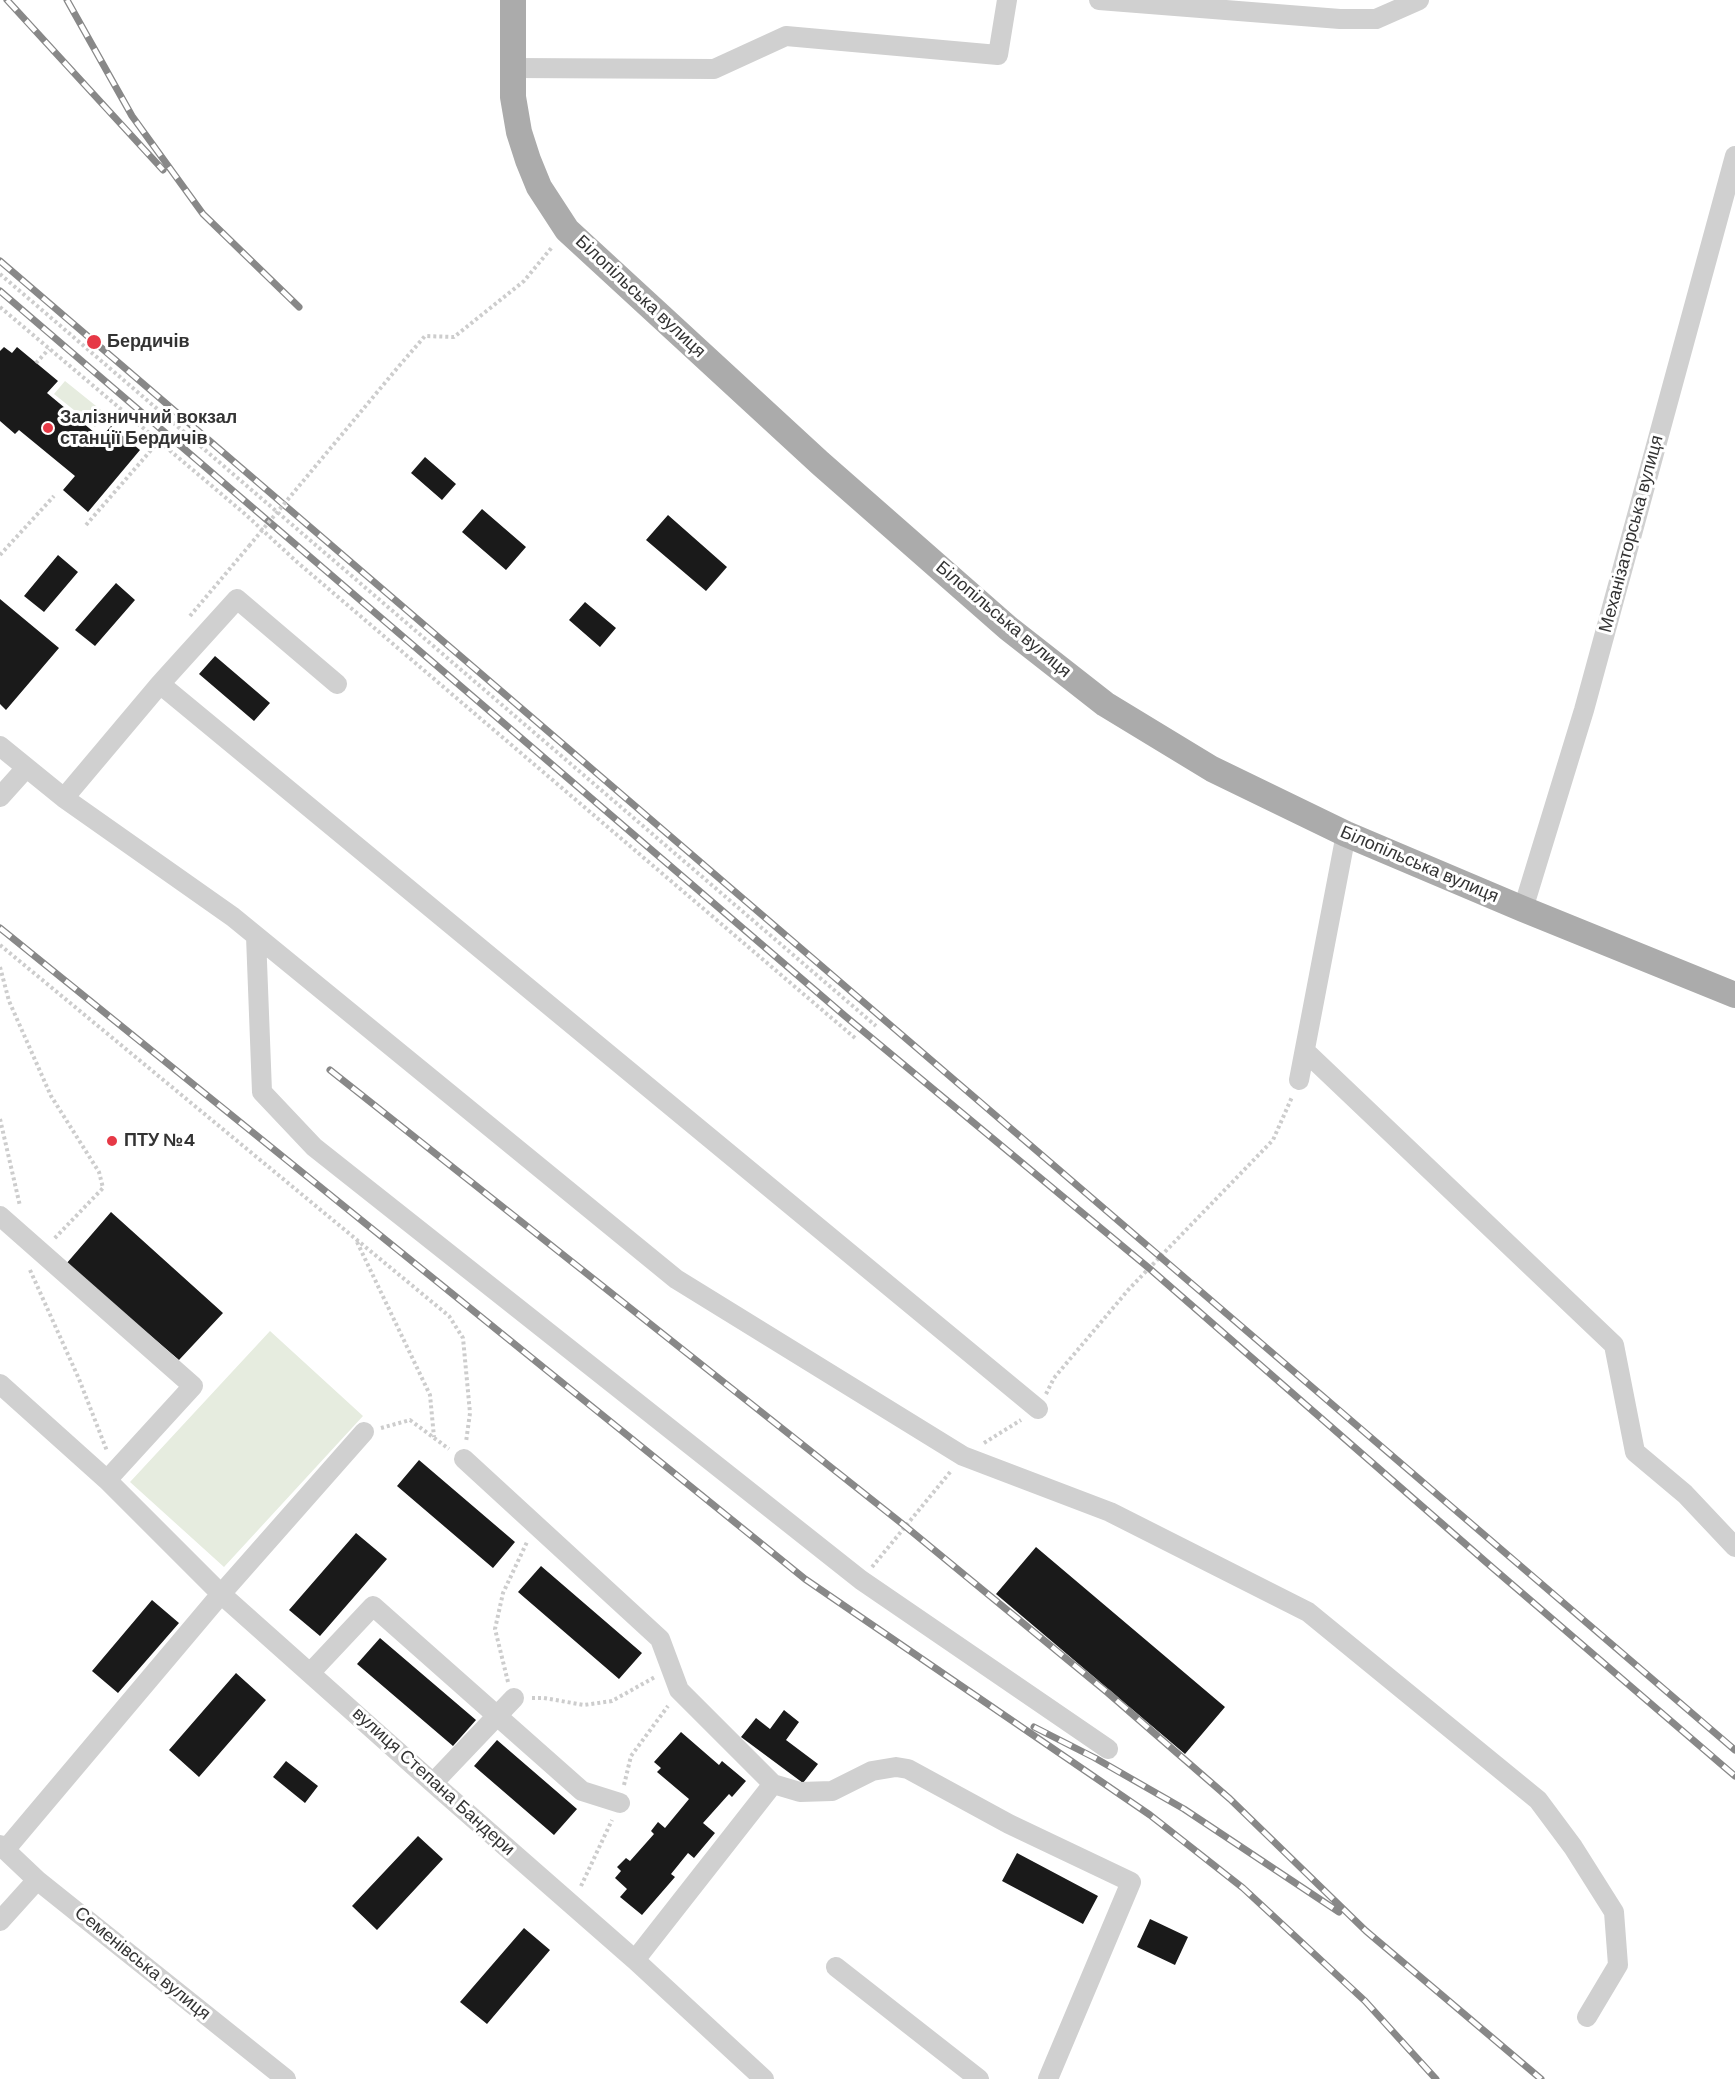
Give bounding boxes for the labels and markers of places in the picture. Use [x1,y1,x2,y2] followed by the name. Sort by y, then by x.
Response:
[107,331,190,353] place label: Бердичів
[85,333,103,351] marker: Бердичів
[60,407,237,450] place label: Залізничний вокзал станції Бердичів
[41,421,55,435] marker: Залізничний вокзал станції Бердичів
[124,1130,195,1152] place label: ПТУ №4
[105,1134,119,1148] marker: ПТУ №4

